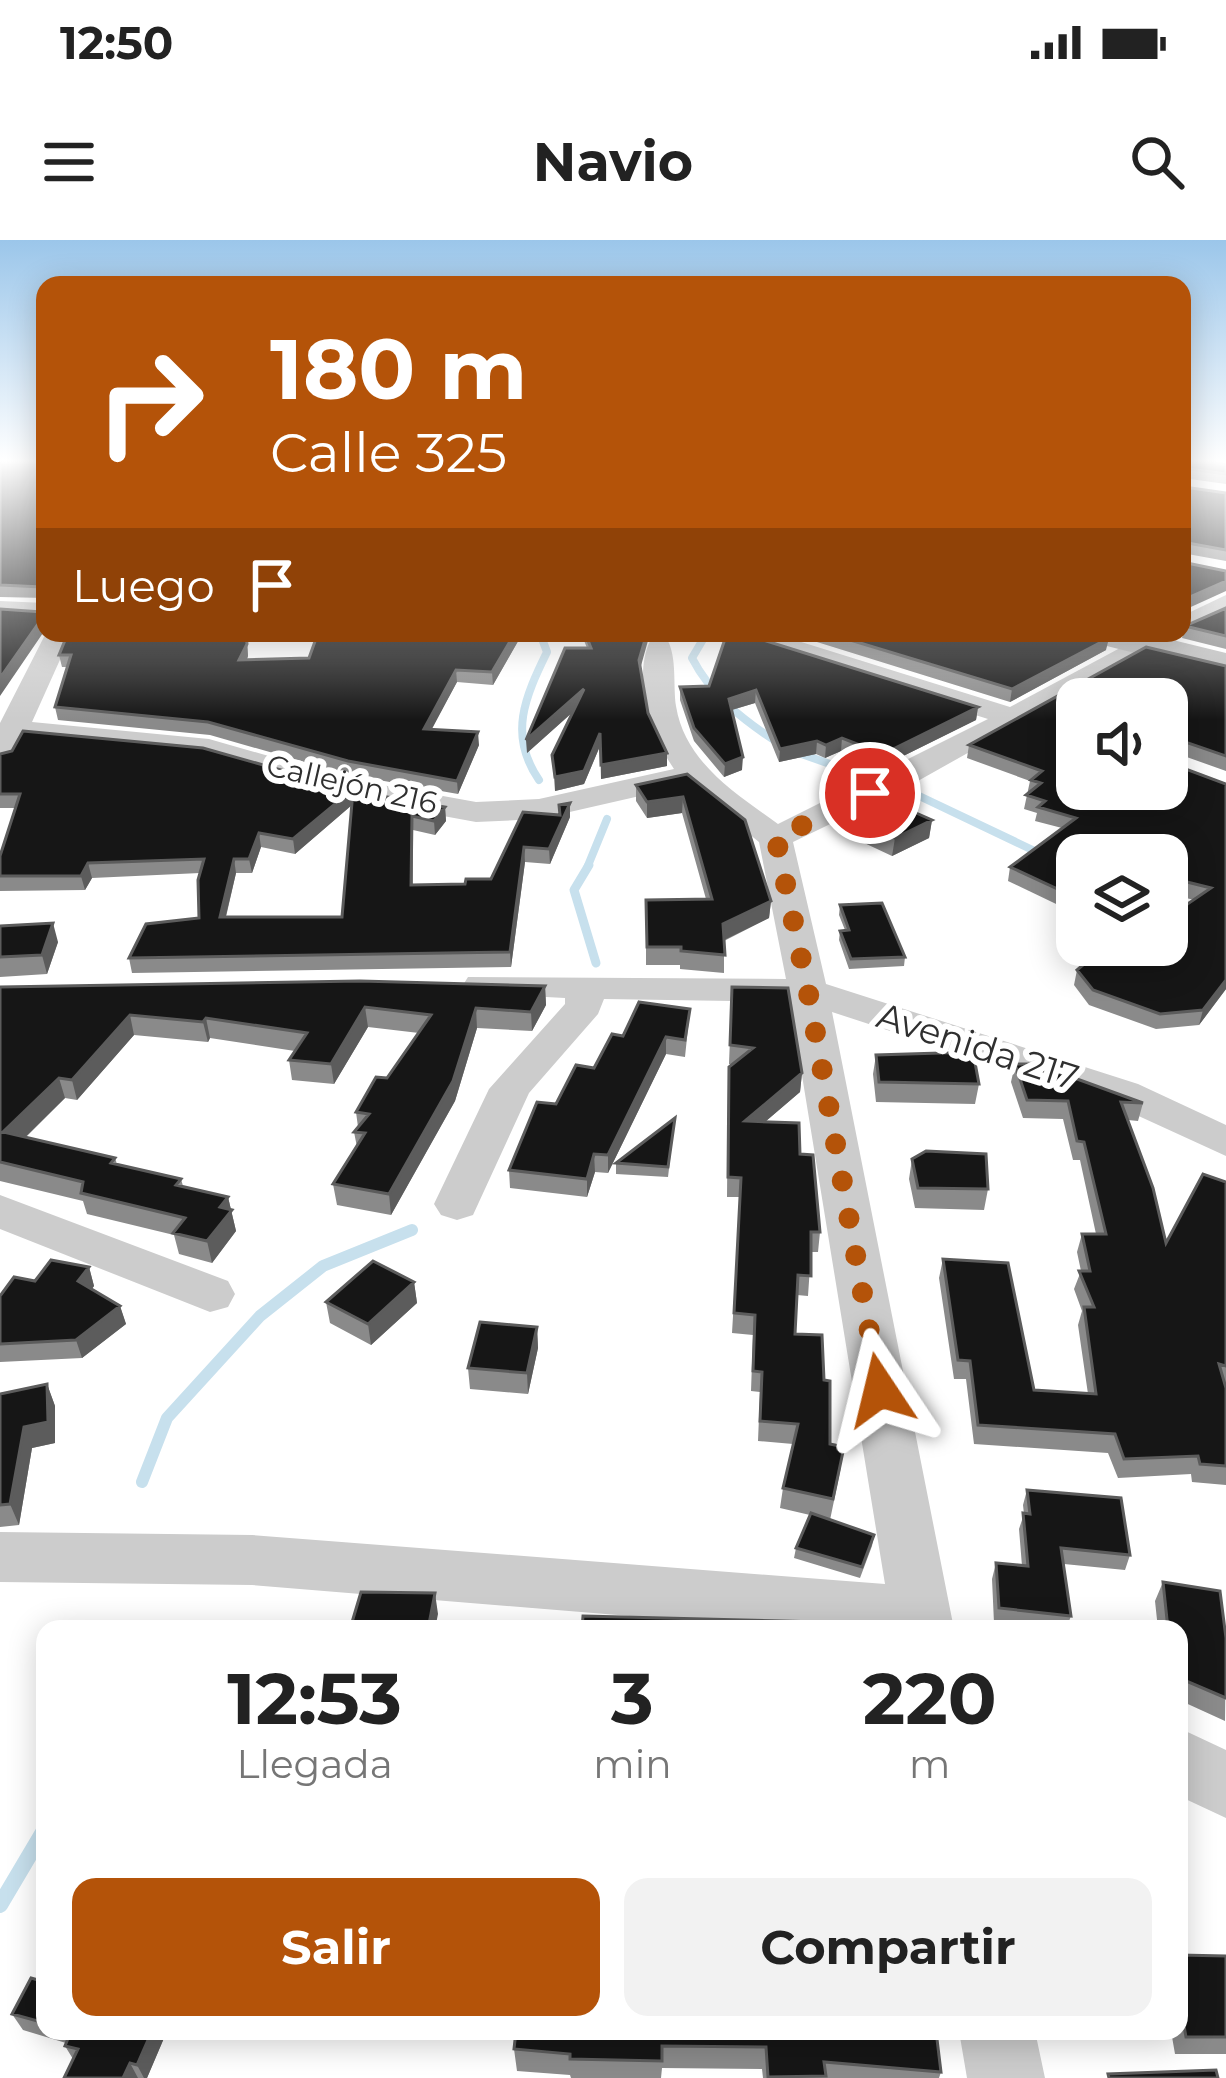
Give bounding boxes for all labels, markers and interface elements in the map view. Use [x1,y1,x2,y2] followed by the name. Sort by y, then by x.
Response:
[60,15,173,70] text: 12:50
[36,129,102,195] icon: menu
[533,129,693,195] text: Navio
[1124,129,1190,195] icon: search
[270,318,527,420] text: 180 m
[72,324,228,480] icon: right
[270,420,507,486] text: Calle 325
[239,552,305,618] icon: arrive
[72,558,215,613] text: Luego
[1056,678,1188,966] map controls
[1056,678,1188,810] button: sound
[819,742,921,844] pin
[263,746,441,822] street label: Callejón 216
[837,760,903,826] icon: arrive
[1056,834,1188,966] button: layers
[872,993,1084,1099] street label: Avenida 217
[817,1327,943,1453] position arrow
[227,1654,402,1742] text: 12:53
[611,1654,654,1742] text: 3
[863,1654,997,1742] text: 220
[237,1740,393,1788] text: Llegada
[593,1740,672,1788] text: min
[909,1740,950,1788] text: m
[72,1878,600,2016] button: Salir
[624,1878,1152,2016] button: Compartir

